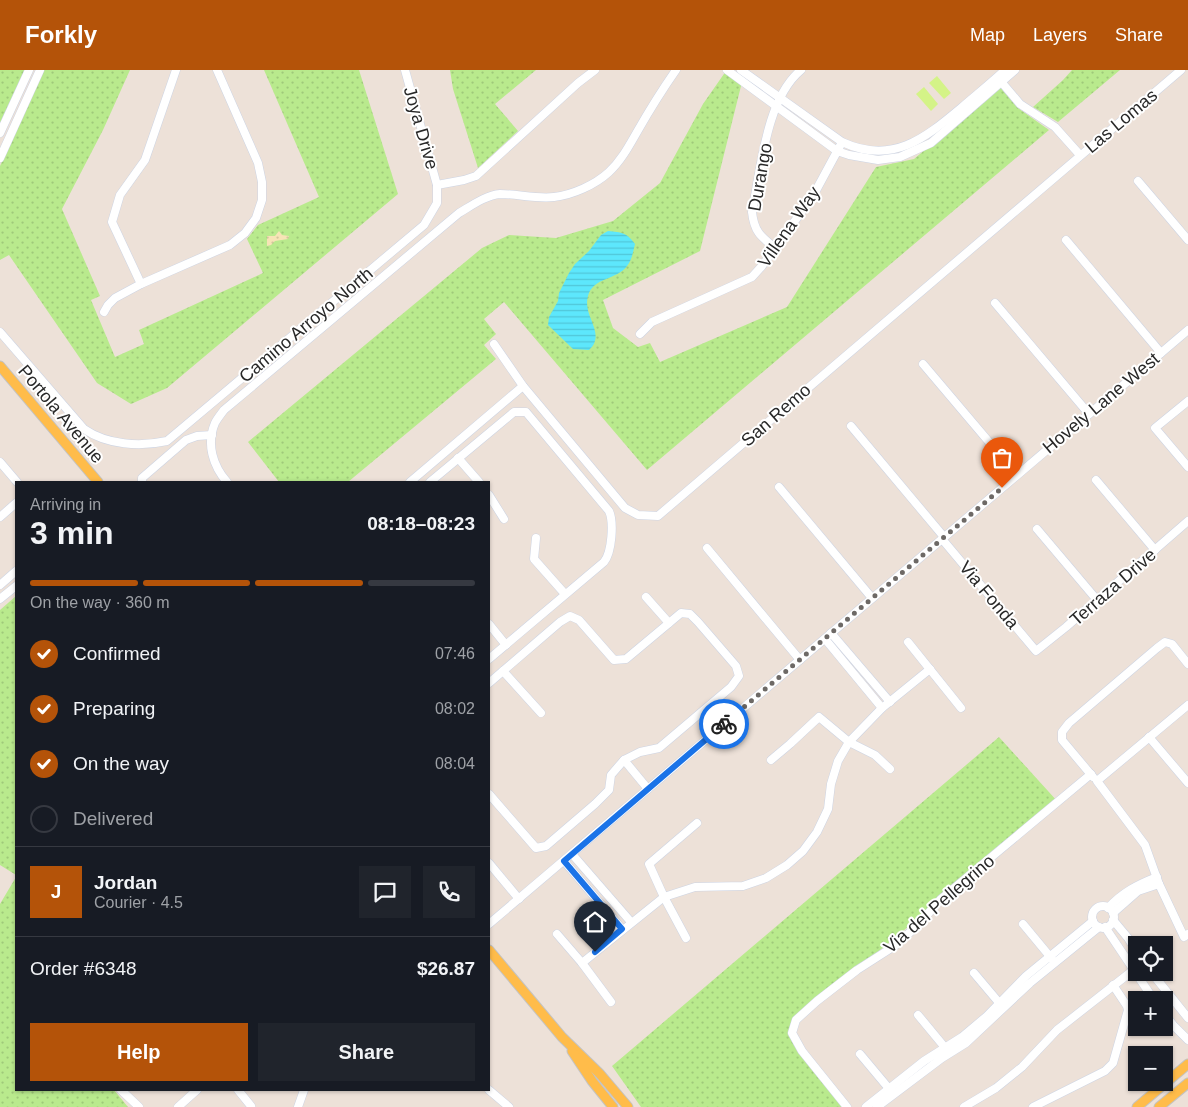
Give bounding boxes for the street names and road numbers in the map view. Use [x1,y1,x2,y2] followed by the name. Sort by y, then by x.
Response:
[400,84,442,172] street label: Joya Drive
[1081,85,1161,157] street label: Las Lomas
[744,141,776,213] street label: Durango
[754,183,824,271] street label: Villena Way
[235,263,377,387] street label: Camino Arroyo North
[1039,348,1163,458] street label: Hovely Lane West
[14,361,108,467] street label: Portola Avenue
[737,380,815,450] street label: San Remo
[1066,544,1160,630] street label: Terraza Drive
[955,557,1024,633] street label: Via Fonda
[880,851,998,957] street label: Via del Pellegrino

